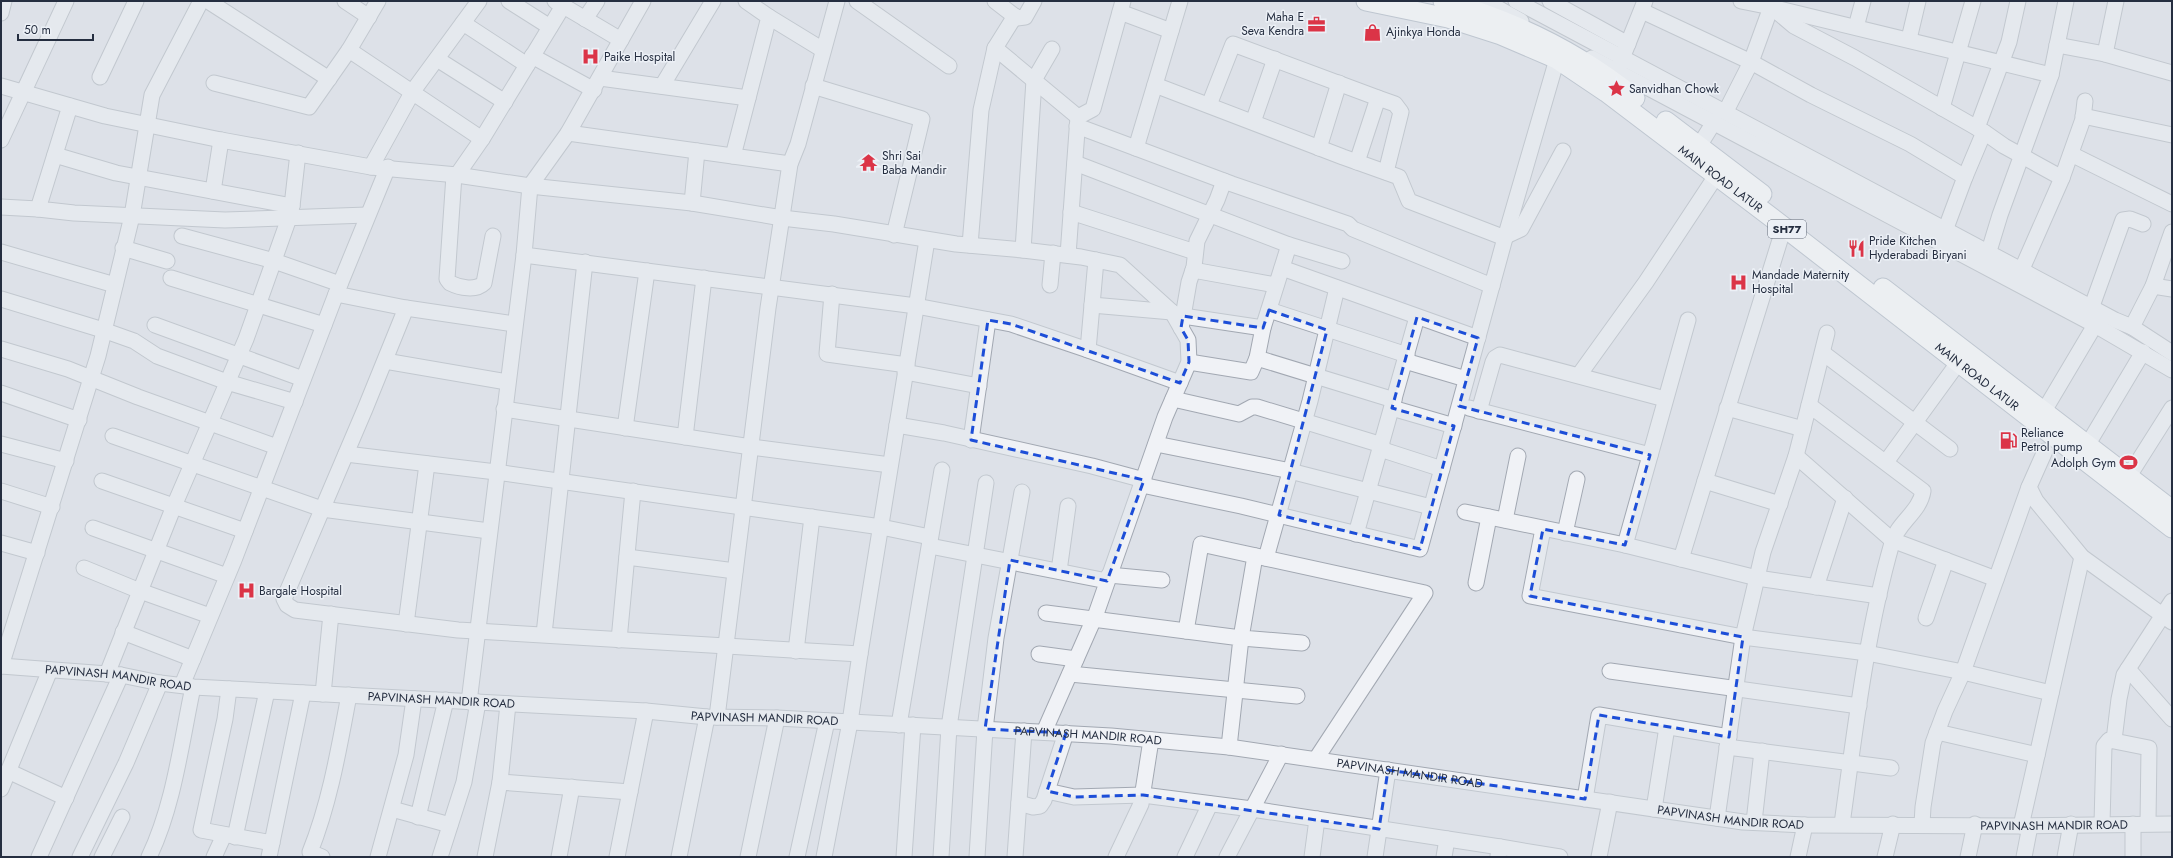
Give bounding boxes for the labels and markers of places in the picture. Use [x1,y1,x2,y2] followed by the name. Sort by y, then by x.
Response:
[1241,8,1304,40] place label: Maha E Seva Kendra
[1307,14,1327,34] office icon: Maha E Seva Kendra
[1363,22,1383,42] shop icon: Ajinkya Honda
[1386,23,1461,41] place label: Ajinkya Honda
[581,47,601,67] hospital icon: Paike Hospital
[604,48,675,66] place label: Paike Hospital
[1606,79,1626,99] place icon: Sanvidhan Chowk
[1629,80,1720,98] place label: Sanvidhan Chowk
[882,147,947,179] place label: Shri Sai Baba Mandir
[859,153,879,173] temple icon: Shri Sai Baba Mandir
[1869,232,1967,264] place label: Pride Kitchen Hyderabadi Biryani
[1846,238,1866,258] restaurant icon: Pride Kitchen Hyderabadi Biryani
[1752,266,1850,298] place label: Mandade Maternity Hospital
[1729,272,1749,292] hospital icon: Mandade Maternity Hospital
[2021,424,2083,456] place label: Reliance Petrol pump
[1998,430,2018,450] fuel station icon: Reliance Petrol pump
[2119,453,2139,473] sports icon: Adolph Gym
[2051,454,2116,472] place label: Adolph Gym
[236,581,256,601] hospital icon: Bargale Hospital
[259,582,342,600] place label: Bargale Hospital

